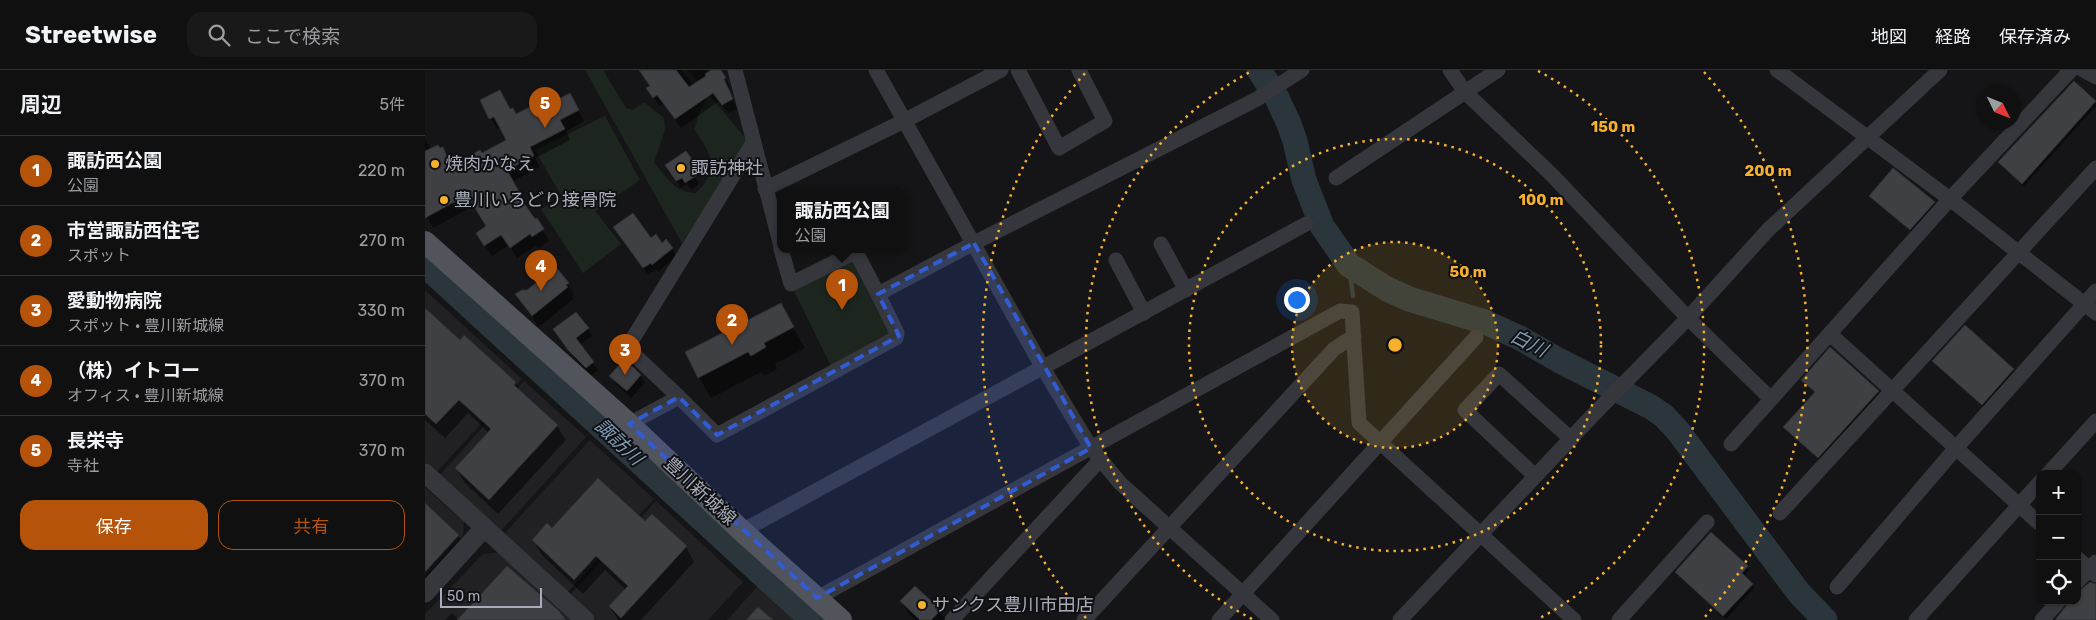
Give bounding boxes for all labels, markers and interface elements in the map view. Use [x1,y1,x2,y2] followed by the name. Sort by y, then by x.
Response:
[187,12,537,57] search box
[25,21,157,49] text: Streetwise
[205,21,233,49] icon: search
[245,25,340,48] text: ここで検索
[1871,26,1907,48] text: 地図
[1935,26,1971,48] text: 経路
[1999,26,2071,48] text: 保存済み
[1976,85,2021,130] north arrow
[529,87,561,128] pin: 5
[20,92,62,117] text: 周辺
[379,95,405,114] text: 5件
[1591,118,1635,136] text: 150 m
[67,149,162,172] text: 諏訪西公園
[445,153,535,175] place label: 焼肉かなえ
[691,157,763,179] place label: 諏訪神社
[429,158,441,170] marker: 焼肉かなえ
[32,161,40,180] text: 1
[358,161,405,180] text: 220 m
[675,162,687,174] marker: 諏訪神社
[1744,162,1792,180] text: 200 m
[67,176,99,195] text: 公園
[777,188,907,253] popup
[454,189,616,211] place label: 豊川いろどり接骨院
[1519,191,1563,209] text: 100 m
[438,194,450,206] marker: 豊川いろどり接骨院
[794,199,890,222] text: 諏訪西公園
[67,219,200,242] text: 市営諏訪西住宅
[794,226,827,245] text: 公園
[31,231,41,250] text: 2
[359,231,405,250] text: 270 m
[67,246,131,265] text: スポット
[525,250,557,291] pin: 4
[1450,263,1486,281] text: 50 m
[826,269,858,310] pin: 1
[1284,287,1310,313] your location
[67,289,162,312] text: 愛動物病院
[31,301,41,320] text: 3
[357,301,405,320] text: 330 m
[716,304,748,345] pin: 2
[67,316,224,335] text: スポット · 豊川新城線
[1507,324,1553,363] water label: 白川
[609,334,641,375] pin: 3
[1386,336,1404,354] centre of rings
[67,359,200,382] text: （株）イトコー
[31,371,41,390] text: 4
[359,371,405,390] text: 370 m
[67,386,224,405] text: オフィス · 豊川新城線
[590,414,649,471] water label: 諏訪川
[67,429,124,452] text: 長栄寺
[31,441,41,460] text: 5
[359,441,405,460] text: 370 m
[660,452,740,530] street label: 豊川新城線
[67,456,99,475] text: 寺社
[2036,470,2081,605] map controls
[2036,470,2081,515] button: +
[20,500,208,550] button: 保存
[218,500,405,550] button: 共有
[2036,515,2081,560] button: −
[2036,560,2081,605] button: locate
[440,585,543,608] scale bar
[447,588,480,605] text: 50 m
[932,594,1093,616] place label: サンクス豊川市田店
[916,599,928,611] marker: サンクス豊川市田店

